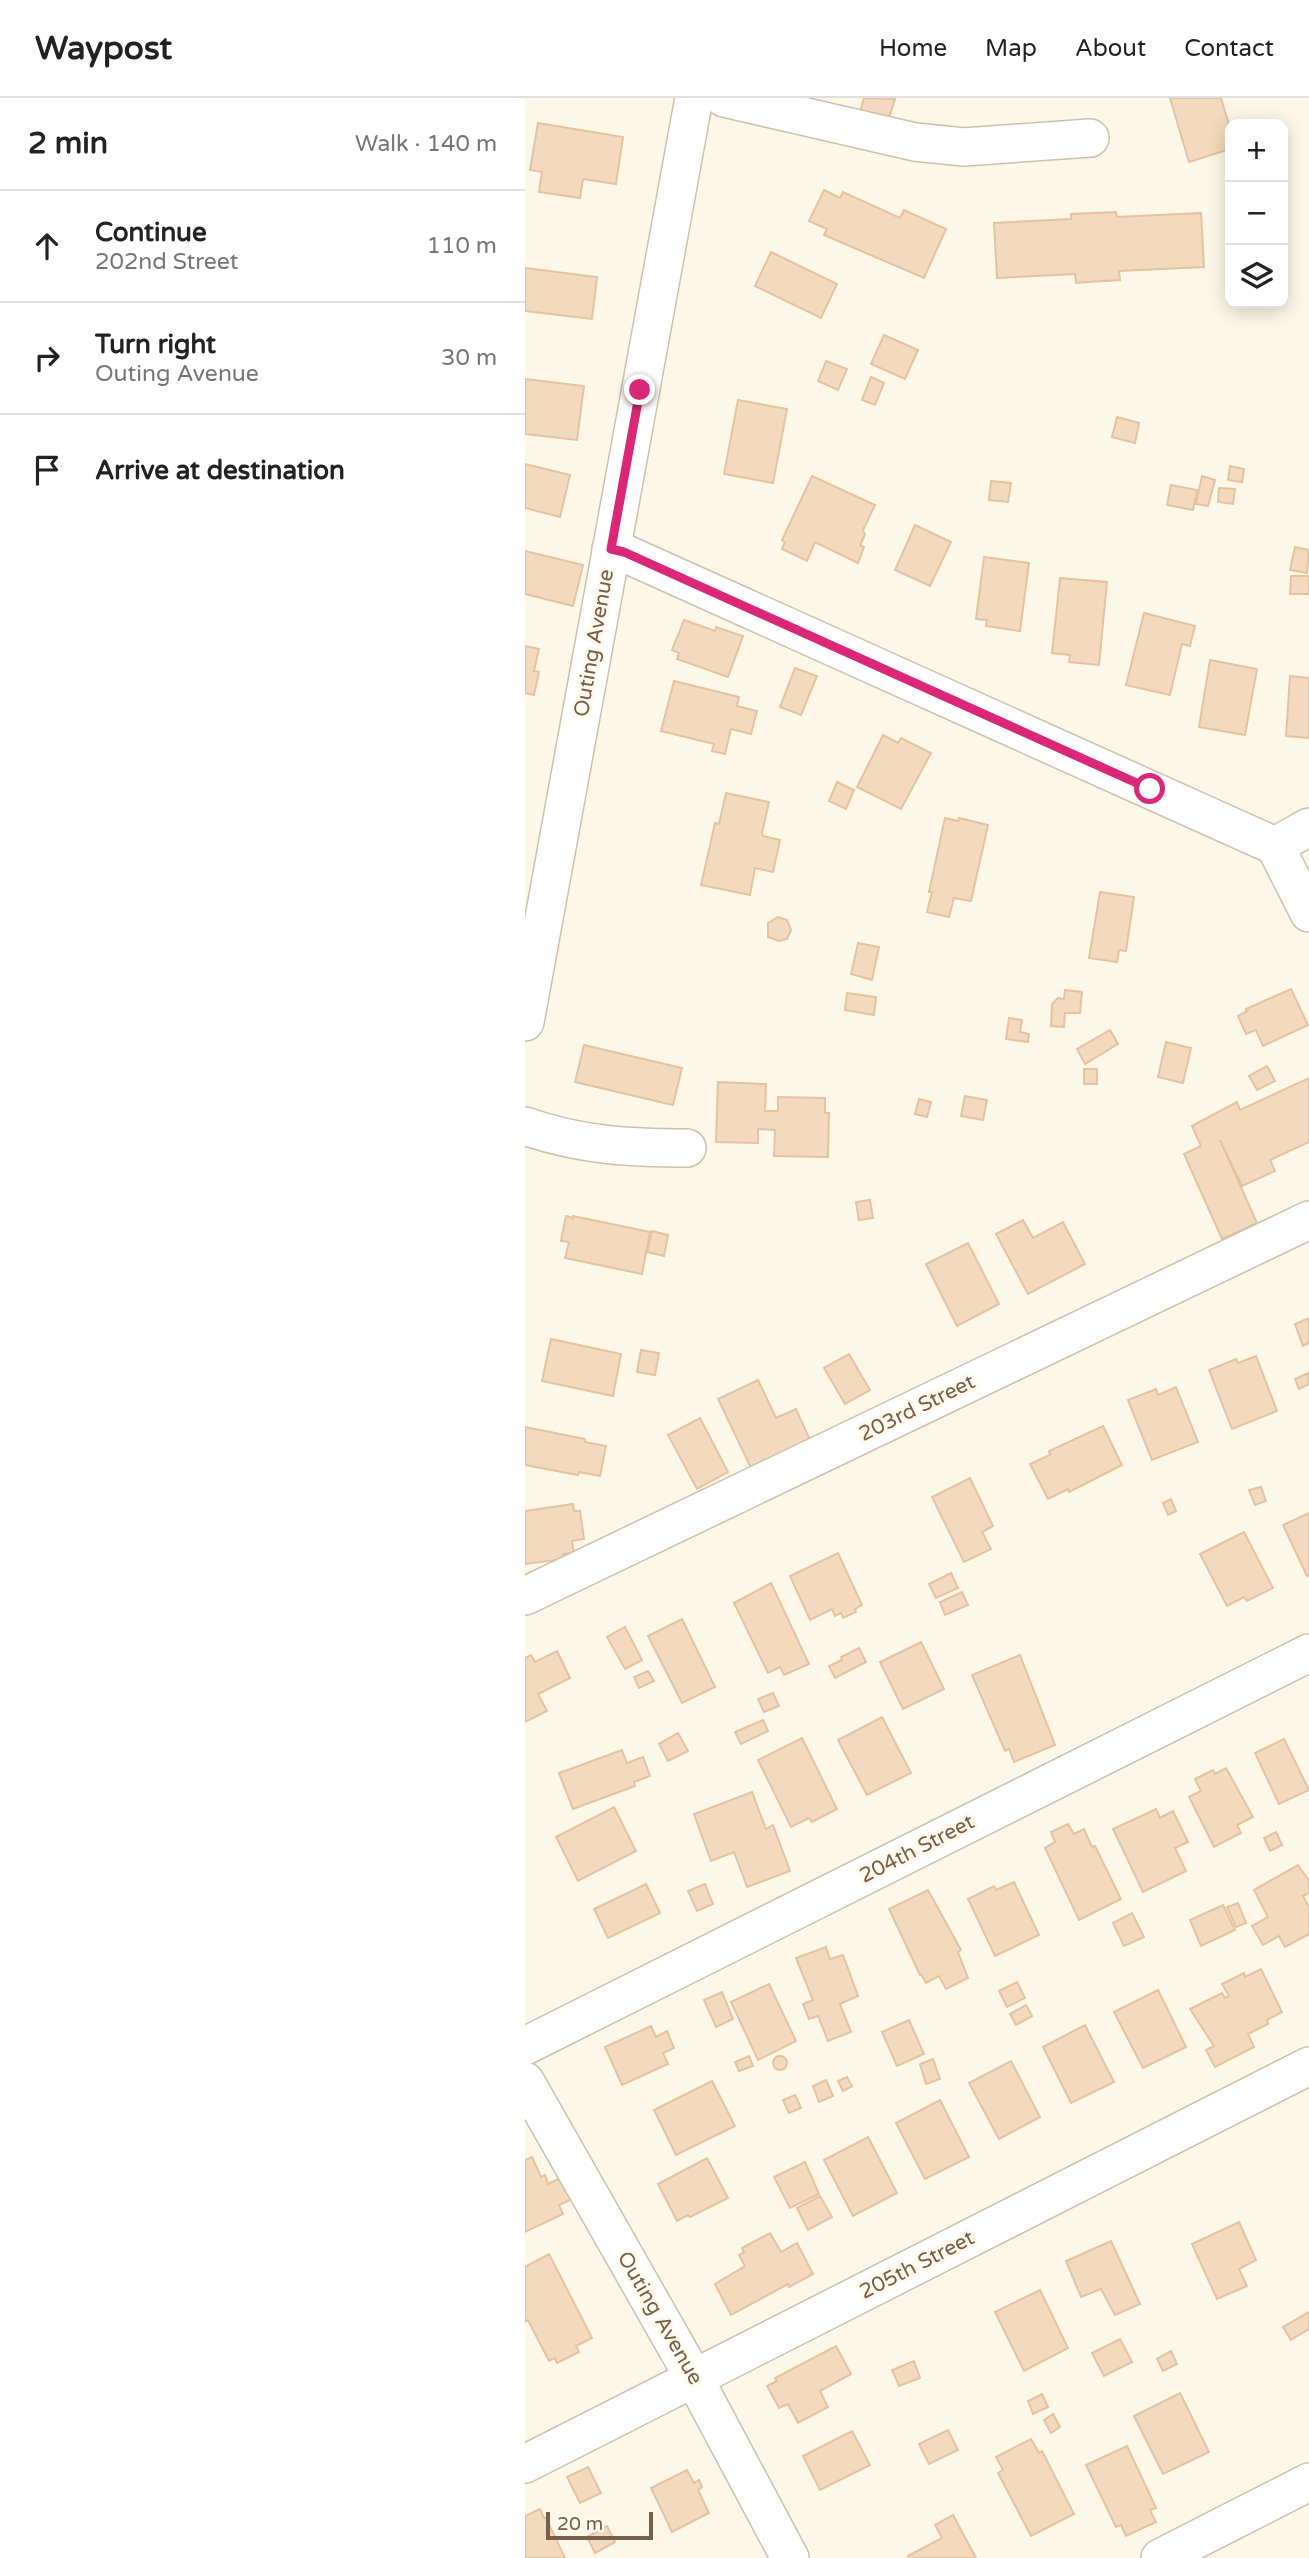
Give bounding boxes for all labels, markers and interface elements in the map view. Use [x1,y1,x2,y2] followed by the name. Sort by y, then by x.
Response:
[35,29,172,68] text: Waypost
[879,34,947,63] text: Home
[985,34,1037,63] text: Map
[1075,34,1146,63] text: About
[1184,34,1274,63] text: Contact
[1225,119,1288,308] map controls
[1225,119,1288,182] button: +
[28,125,108,162] text: 2 min
[355,130,497,158] text: Walk · 140 m
[1225,182,1288,245] button: −
[95,217,207,248] text: Continue
[28,227,66,265] icon: ahead
[427,232,497,260] text: 110 m
[1225,245,1288,308] button: layers
[95,248,239,276] text: 202nd Street
[95,329,216,360] text: Turn right
[28,339,66,377] icon: right
[441,344,497,372] text: 30 m
[95,360,259,388] text: Outing Avenue
[624,374,655,405] route end
[28,451,66,489] icon: arrive
[95,455,345,486] text: Arrive at destination
[569,567,619,719] street label: Outing Avenue
[1134,773,1165,804] route start
[855,1369,979,1447] street label: 203rd Street
[855,1809,979,1889] street label: 204th Street
[855,2225,979,2305] street label: 205th Street
[612,2247,708,2389] street label: Outing Avenue
[546,2509,653,2541] scale bar
[557,2513,603,2535] text: 20 m

